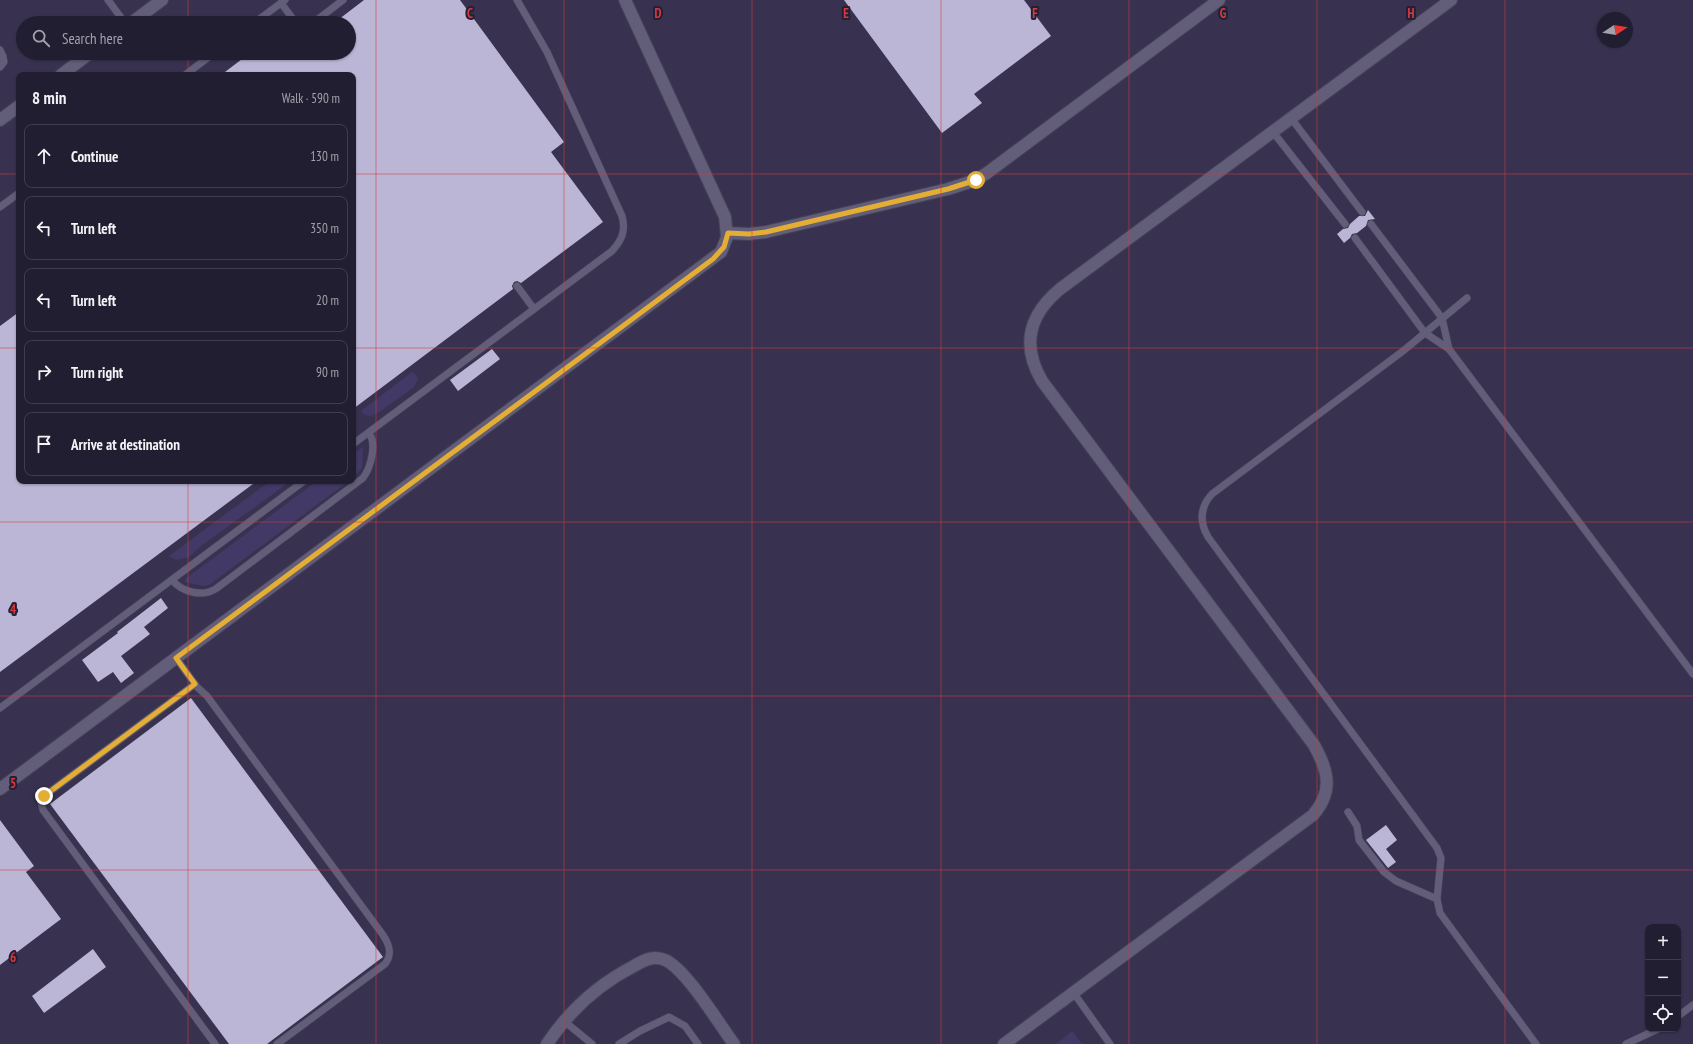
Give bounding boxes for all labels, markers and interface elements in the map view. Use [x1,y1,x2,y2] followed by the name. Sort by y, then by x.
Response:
[467,5,473,22] text: C
[655,5,662,22] text: D
[843,5,849,22] text: E
[1032,5,1038,22] text: F
[1220,5,1227,22] text: G
[1408,5,1415,22] text: H
[1597,12,1633,48] north arrow
[16,16,356,60] search box
[30,27,52,49] icon: search
[62,29,123,48] text: Search here
[32,87,66,109] text: 8 min
[282,90,340,107] text: Walk · 590 m
[33,145,55,167] icon: ahead
[71,147,118,166] text: Continue
[310,148,339,165] text: 130 m
[967,171,985,189] route start
[33,217,55,239] icon: left
[71,219,116,238] text: Turn left
[310,220,339,237] text: 350 m
[33,289,55,311] icon: left
[71,291,116,310] text: Turn left
[316,292,339,309] text: 20 m
[33,361,55,383] icon: right
[71,363,123,382] text: Turn right
[316,364,339,381] text: 90 m
[33,433,55,455] icon: arrive
[71,435,180,454] text: Arrive at destination
[10,601,17,618] text: 4
[10,775,16,792] text: 5
[35,787,53,805] route end
[1645,924,1681,1032] map controls
[1645,924,1681,960] button: +
[10,949,16,966] text: 6
[1645,960,1681,996] button: −
[1645,996,1681,1032] button: locate

